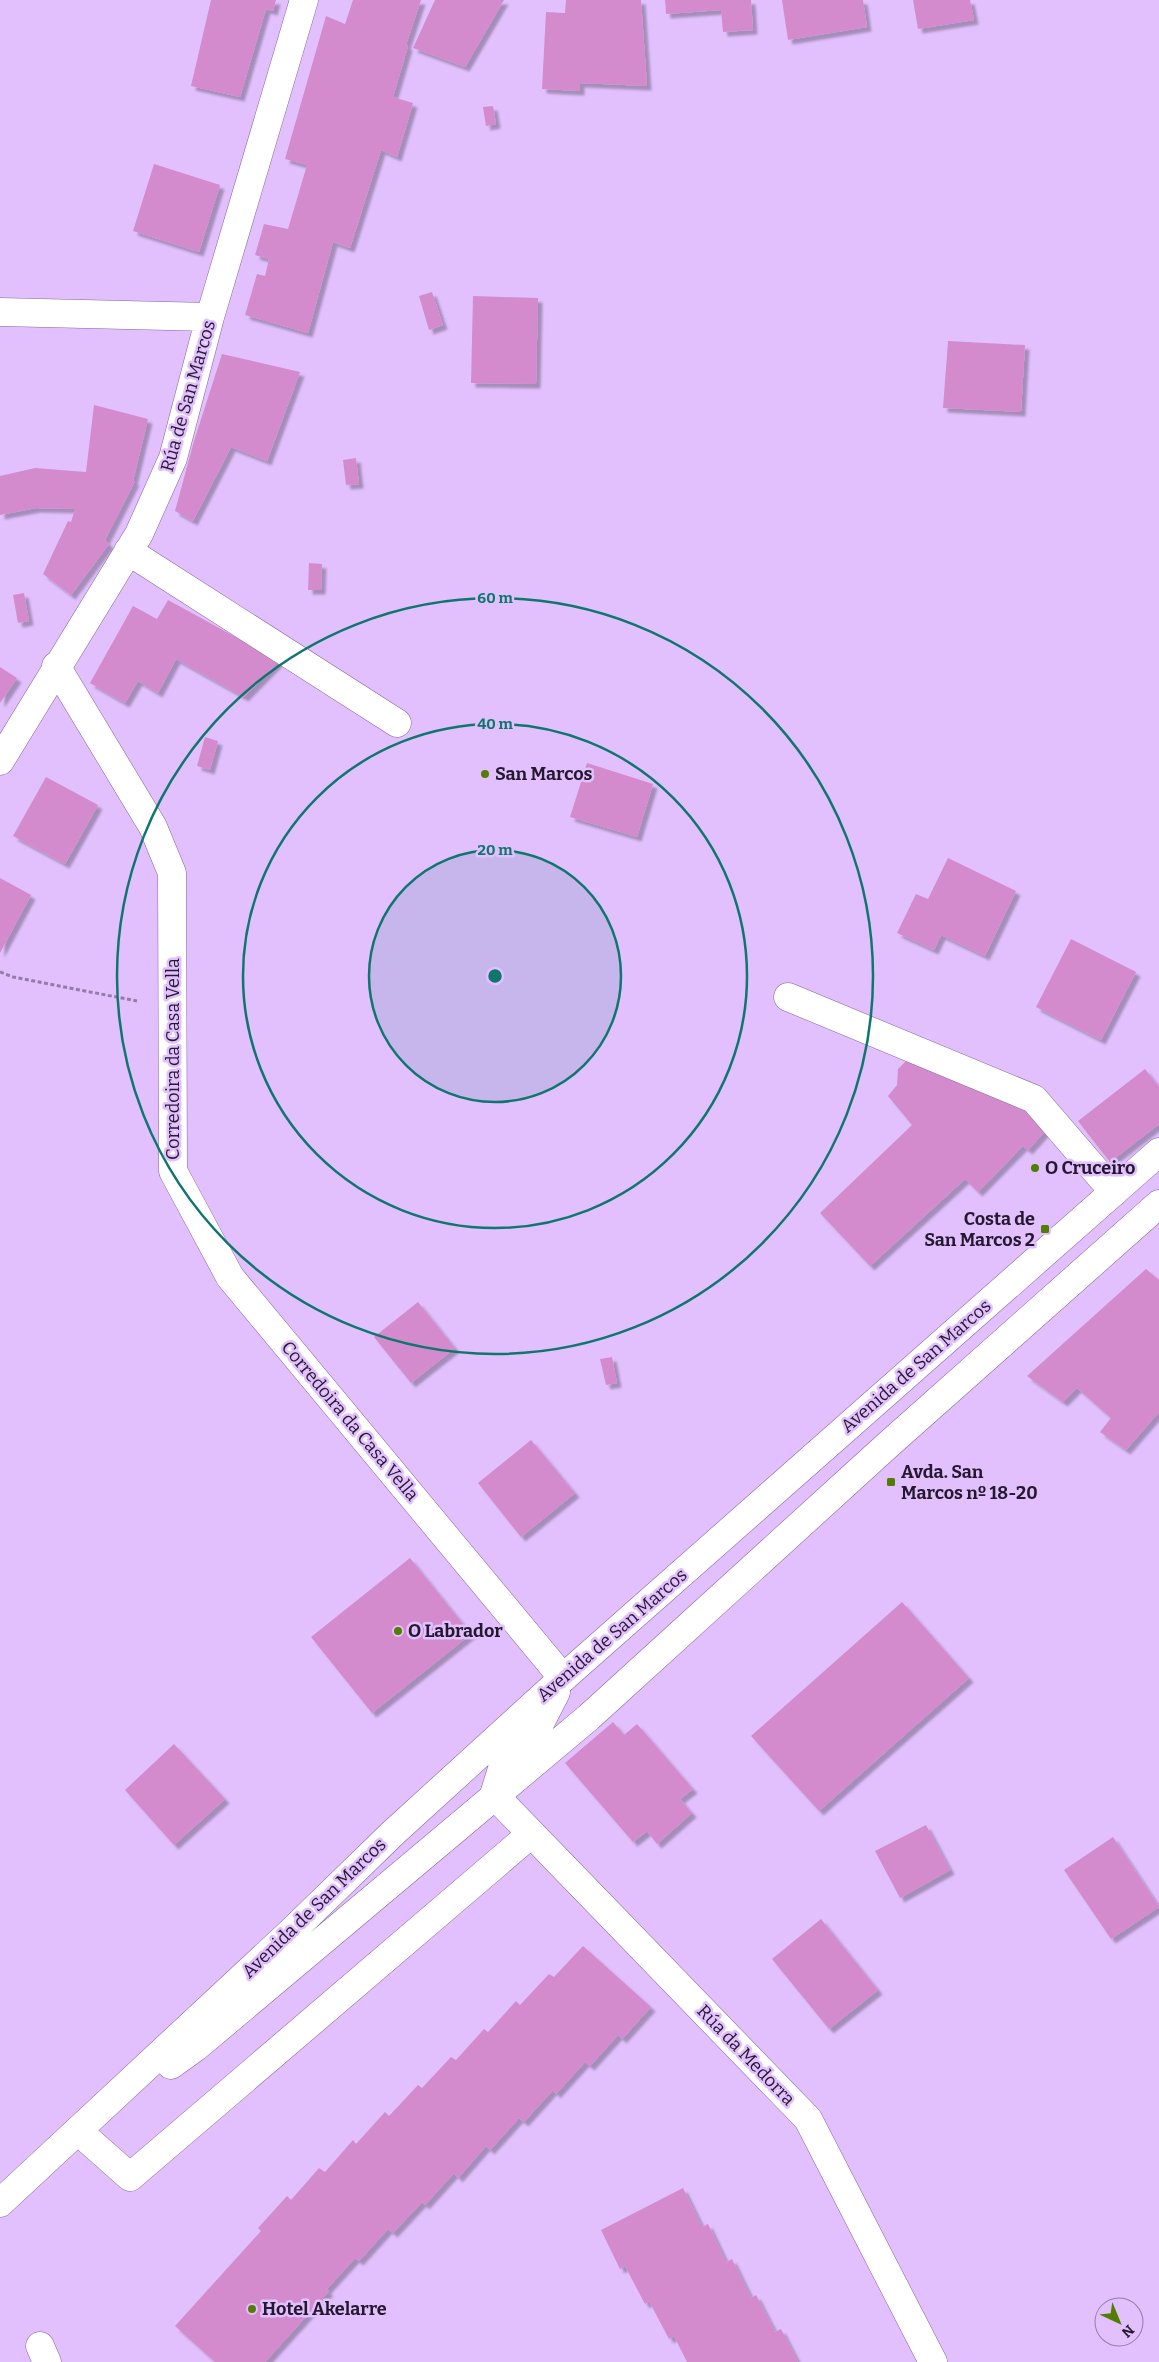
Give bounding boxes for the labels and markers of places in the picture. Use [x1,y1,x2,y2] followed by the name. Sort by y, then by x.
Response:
[495,763,593,785] place label: San Marcos
[479,768,491,780] marker: San Marcos
[486,967,504,985] centre of rings
[1045,1157,1135,1179] place label: O Cruceiro
[1029,1162,1041,1174] marker: O Cruceiro
[924,1208,1035,1251] place label: Costa de San Marcos 2
[1039,1223,1051,1235] marker: Costa de San Marcos 2
[901,1461,1038,1504] place label: Avda. San Marcos nº 18-20
[885,1476,897,1488] marker: Avda. San Marcos nº 18-20
[408,1620,503,1642] place label: O Labrador
[392,1625,404,1637] marker: O Labrador
[262,2298,387,2320] place label: Hotel Akelarre
[246,2303,258,2315] marker: Hotel Akelarre

